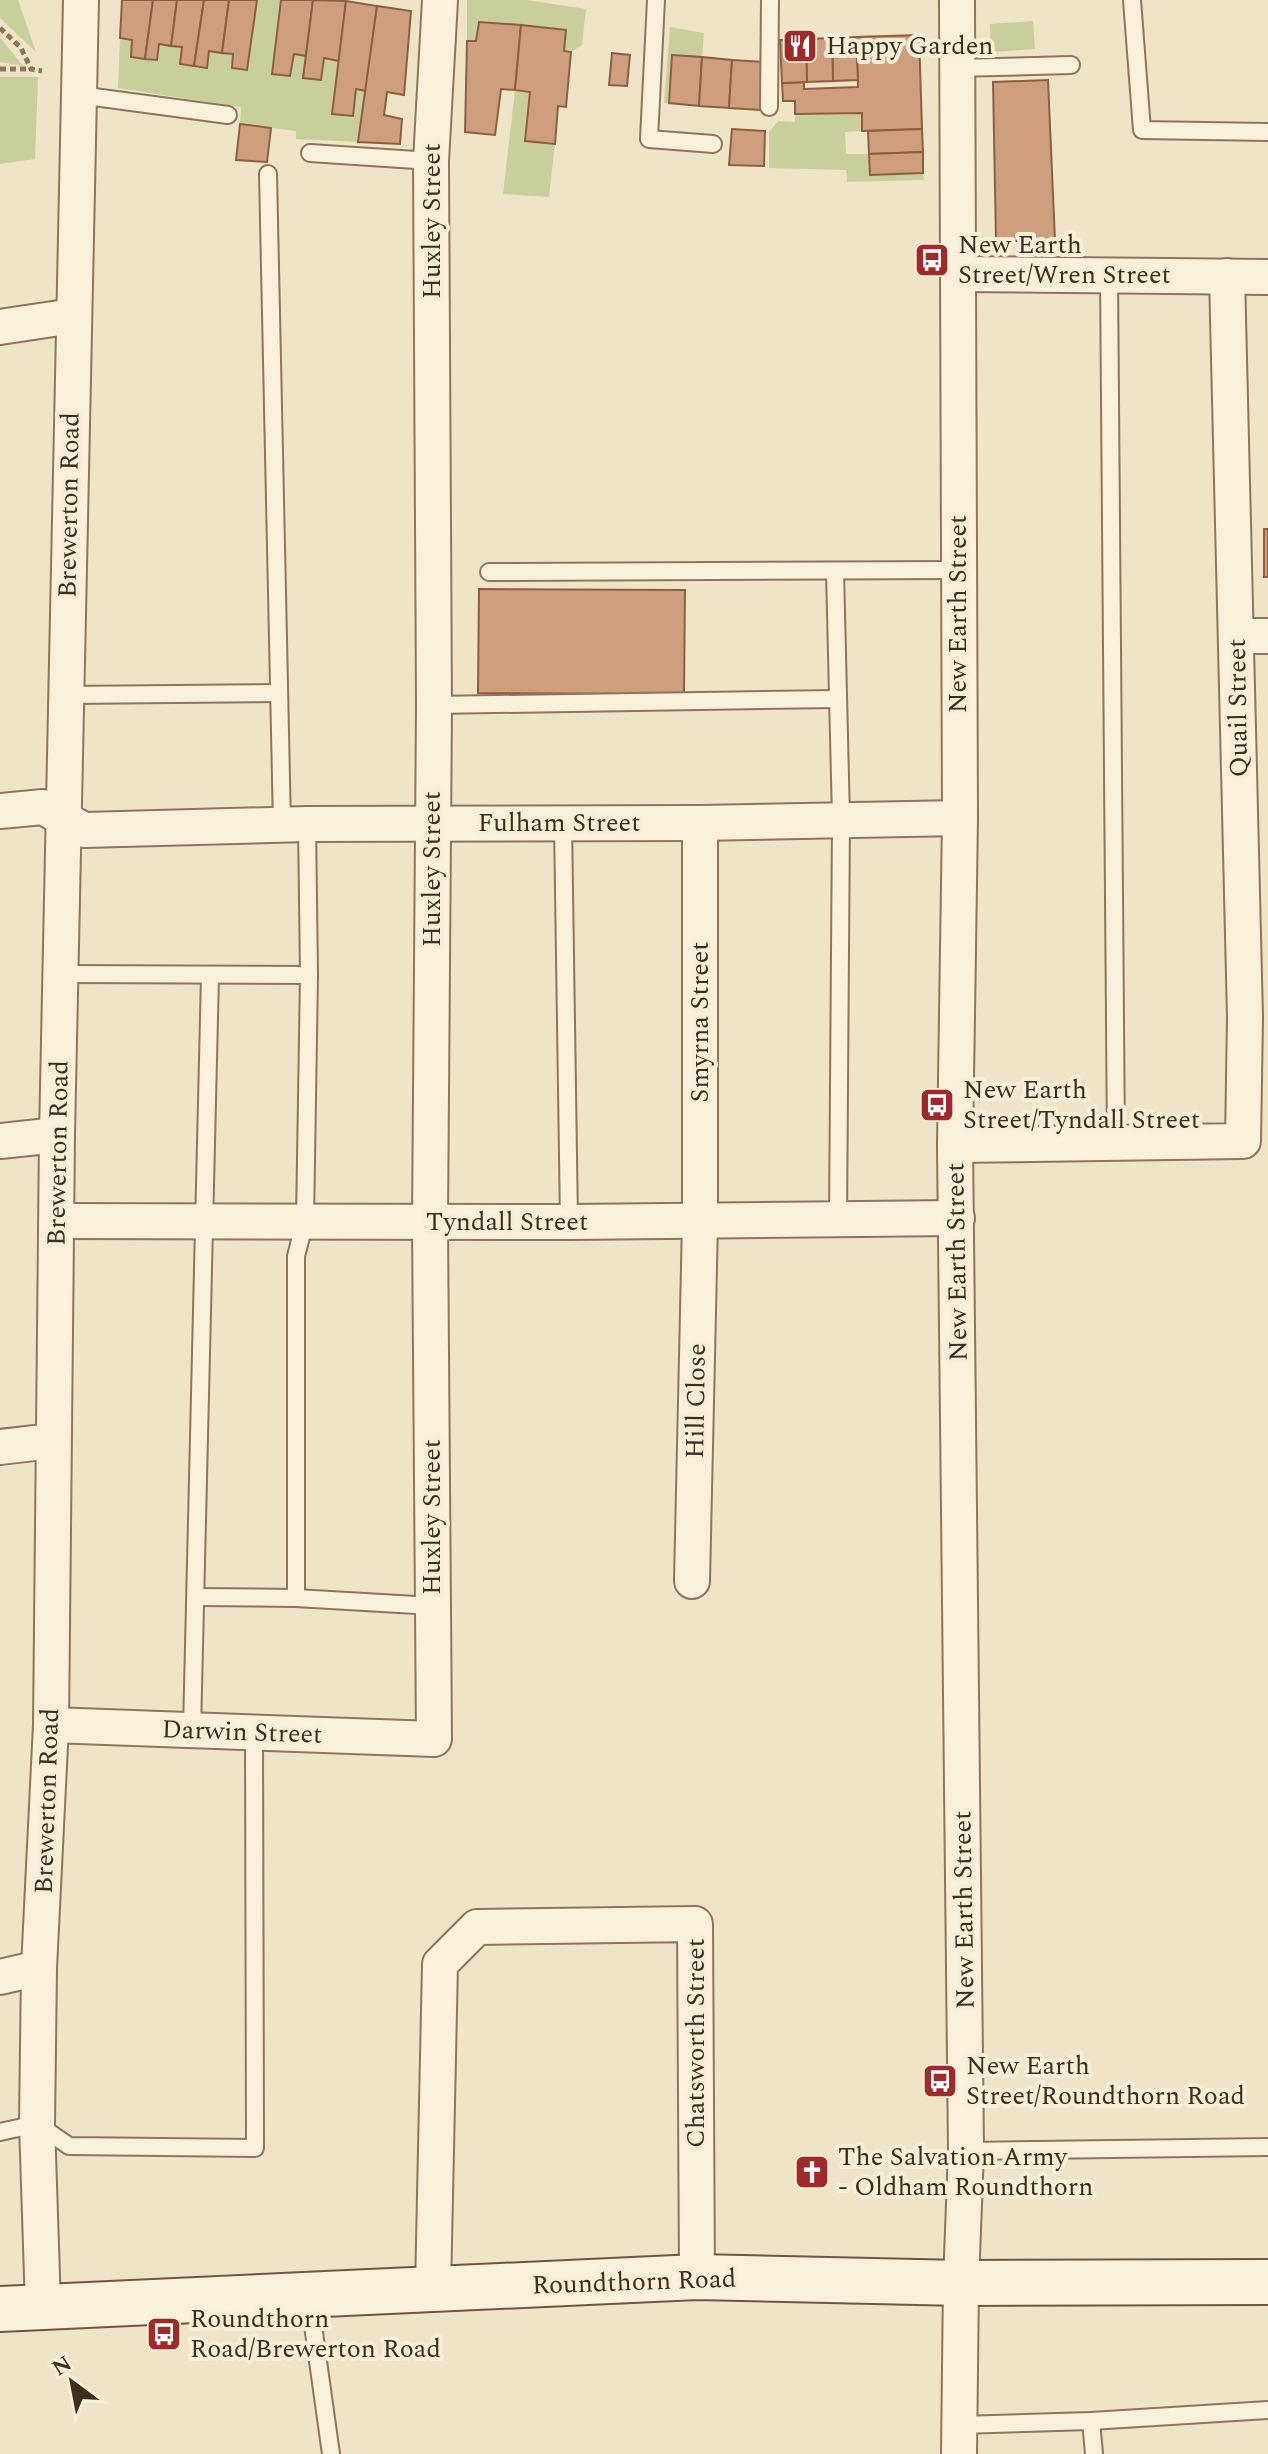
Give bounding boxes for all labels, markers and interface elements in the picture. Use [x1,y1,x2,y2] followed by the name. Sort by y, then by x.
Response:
[826,26,994,66] place label: Happy Garden
[781,27,819,65] restaurant icon: Happy Garden
[412,143,452,299] street label: Huxley Street
[958,225,1171,295] place label: New Earth Street/Wren Street
[913,241,951,279] bus stop icon: New Earth Street/Wren Street
[47,412,91,598] street label: Brewerton Road
[938,515,978,713] street label: New Earth Street
[1217,638,1259,778] street label: Quail Street
[412,791,452,947] street label: Huxley Street
[478,803,640,843] street label: Fulham Street
[680,941,720,1103] street label: Smyrna Street
[36,1060,80,1246] street label: Brewerton Road
[963,1070,1200,1140] place label: New Earth Street/Tyndall Street
[918,1086,956,1124] bus stop icon: New Earth Street/Tyndall Street
[935,1162,979,1362] street label: New Earth Street
[426,1202,588,1242] street label: Tyndall Street
[675,1343,717,1459] street label: Hill Close
[412,1439,452,1595] street label: Huxley Street
[24,1707,70,1895] street label: Brewerton Road
[161,1709,323,1755] street label: Darwin Street
[942,1810,986,2010] street label: New Earth Street
[676,1938,716,2148] street label: Chatsworth Street
[966,2046,1245,2116] place label: New Earth Street/Roundthorn Road
[921,2062,959,2100] bus stop icon: New Earth Street/Roundthorn Road
[838,2137,1093,2207] place label: The Salvation Army - Oldham Roundthorn
[793,2153,831,2191] church icon: The Salvation Army - Oldham Roundthorn
[531,2258,737,2306] street label: Roundthorn Road
[190,2299,441,2369] place label: Roundthorn Road/Brewerton Road
[145,2315,183,2353] bus stop icon: Roundthorn Road/Brewerton Road
[32,2342,112,2422] north arrow
[46,2348,79,2385] text: N

